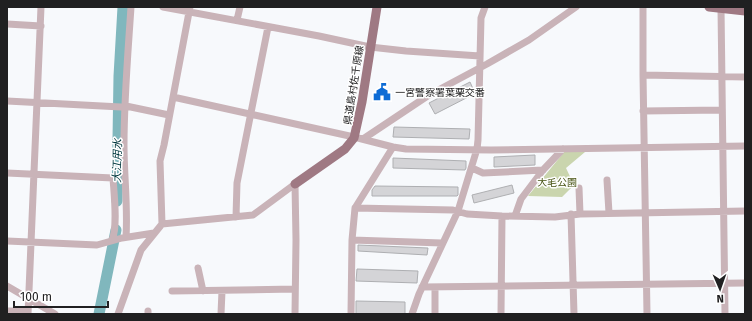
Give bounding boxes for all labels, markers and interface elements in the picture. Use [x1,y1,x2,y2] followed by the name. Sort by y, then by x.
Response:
[342,45,366,126] street label: 県道島村佐千原線
[372,82,392,102] public building icon: 一宮警察署葉栗交番
[395,87,485,99] place label: 一宮警察署葉栗交番
[111,138,124,183] water label: 大江用水
[537,177,577,189] park label: 大毛公園
[700,269,740,309] north arrow
[14,283,108,309] scale bar
[20,290,52,304] text: 100 m
[716,292,724,305] text: N

